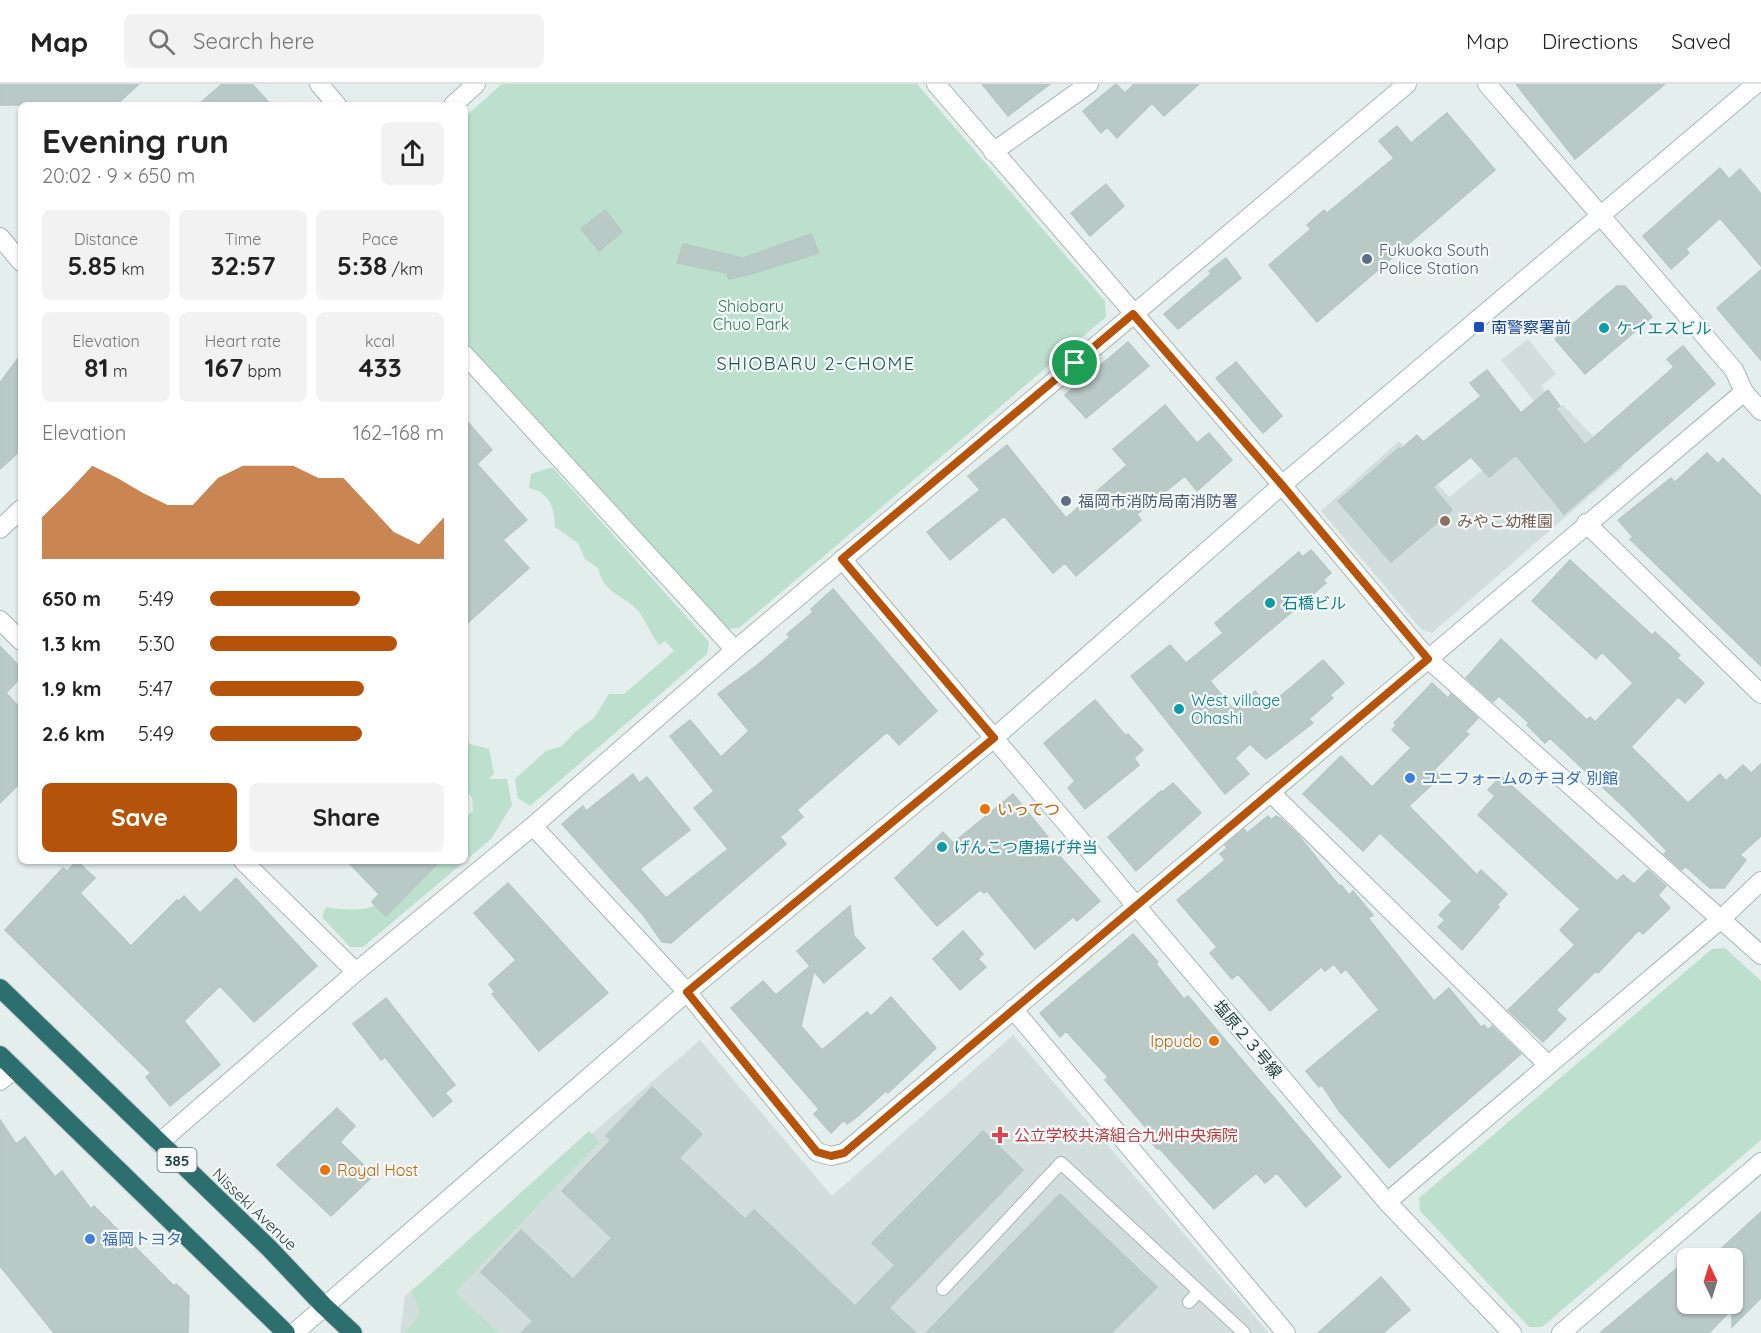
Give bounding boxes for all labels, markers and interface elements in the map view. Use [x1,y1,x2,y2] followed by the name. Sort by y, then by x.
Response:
[124,14,544,68] search box
[30,24,88,59] text: Map
[145,25,178,58] icon: search
[193,27,315,55] text: Search here
[1466,28,1509,54] text: Map
[1542,28,1638,54] text: Directions
[1671,28,1731,54] text: Saved
[42,120,229,161] text: Evening run
[381,122,444,185] button: share
[42,163,195,188] text: 20:02 · 9 × 650 m
[74,229,138,249] text: Distance
[225,229,261,249] text: Time
[362,229,398,249] text: Pace
[1379,240,1489,278] place label: Fukuoka South Police Station
[67,249,117,282] text: 5.85
[210,249,276,282] text: 32:57
[337,249,387,282] text: 5:38
[1360,252,1374,266] marker: Fukuoka South Police Station
[117,259,145,279] text: km
[387,259,423,279] text: /km
[713,296,789,334] park label: Shiobaru Chuo Park
[1491,317,1571,337] place label: 南警察署前
[1616,318,1712,338] place label: ケイエスビル
[1472,320,1486,334] marker: 南警察署前
[1597,321,1611,335] marker: ケイエスビル
[72,331,140,351] text: Elevation
[205,331,281,351] text: Heart rate
[365,331,395,351] text: kcal
[1049,337,1100,388] pin
[1058,346,1091,379] icon: arrive
[84,351,109,384] text: 81
[204,351,243,384] text: 167
[358,351,402,384] text: 433
[716,352,916,375] district label: SHIOBARU 2-CHOME
[109,361,128,381] text: m
[243,361,282,381] text: bpm
[42,420,126,445] text: Elevation
[353,420,444,445] text: 162–168 m
[1078,491,1238,511] place label: 福岡市消防局南消防署
[1059,494,1073,508] marker: 福岡市消防局南消防署
[1457,511,1553,531] place label: みやこ幼稚園
[1438,514,1452,528] marker: みやこ幼稚園
[42,586,101,611] text: 650 m
[138,586,174,611] text: 5:49
[1282,593,1346,613] place label: 石橋ビル
[1263,596,1277,610] marker: 石橋ビル
[42,631,101,656] text: 1.3 km
[138,631,175,656] text: 5:30
[42,676,102,701] text: 1.9 km
[138,676,173,701] text: 5:47
[1191,690,1280,728] place label: West village Ohashi
[1172,702,1186,716] marker: West village Ohashi
[42,721,105,746] text: 2.6 km
[138,721,174,746] text: 5:49
[1422,768,1618,788] place label: ユニフォームのチヨダ 別館
[1403,771,1417,785] marker: ユニフォームのチヨダ 別館
[42,783,237,852] button: Save
[249,783,444,852] button: Share
[997,799,1060,819] place label: いってつ
[978,802,992,816] marker: いってつ
[954,837,1098,857] place label: げんこつ唐揚げ弁当
[935,840,949,854] marker: げんこつ唐揚げ弁当
[1209,996,1287,1082] street label: 塩原２３号線
[1150,1031,1202,1051] place label: Ippudo
[1207,1034,1221,1048] marker: Ippudo
[1014,1125,1238,1145] place label: 公立学校共済組合九州中央病院
[991,1126,1009,1144] marker: 公立学校共済組合九州中央病院
[158,1148,196,1172] road number: 385
[337,1160,418,1180] place label: Royal Host
[318,1163,332,1177] marker: Royal Host
[208,1164,302,1254] street label: Nisseki Avenue
[102,1229,182,1249] place label: 福岡トヨタ
[83,1232,97,1246] marker: 福岡トヨタ
[1677,1248,1743,1314] north arrow
[1677,1248,1743,1314] map controls

